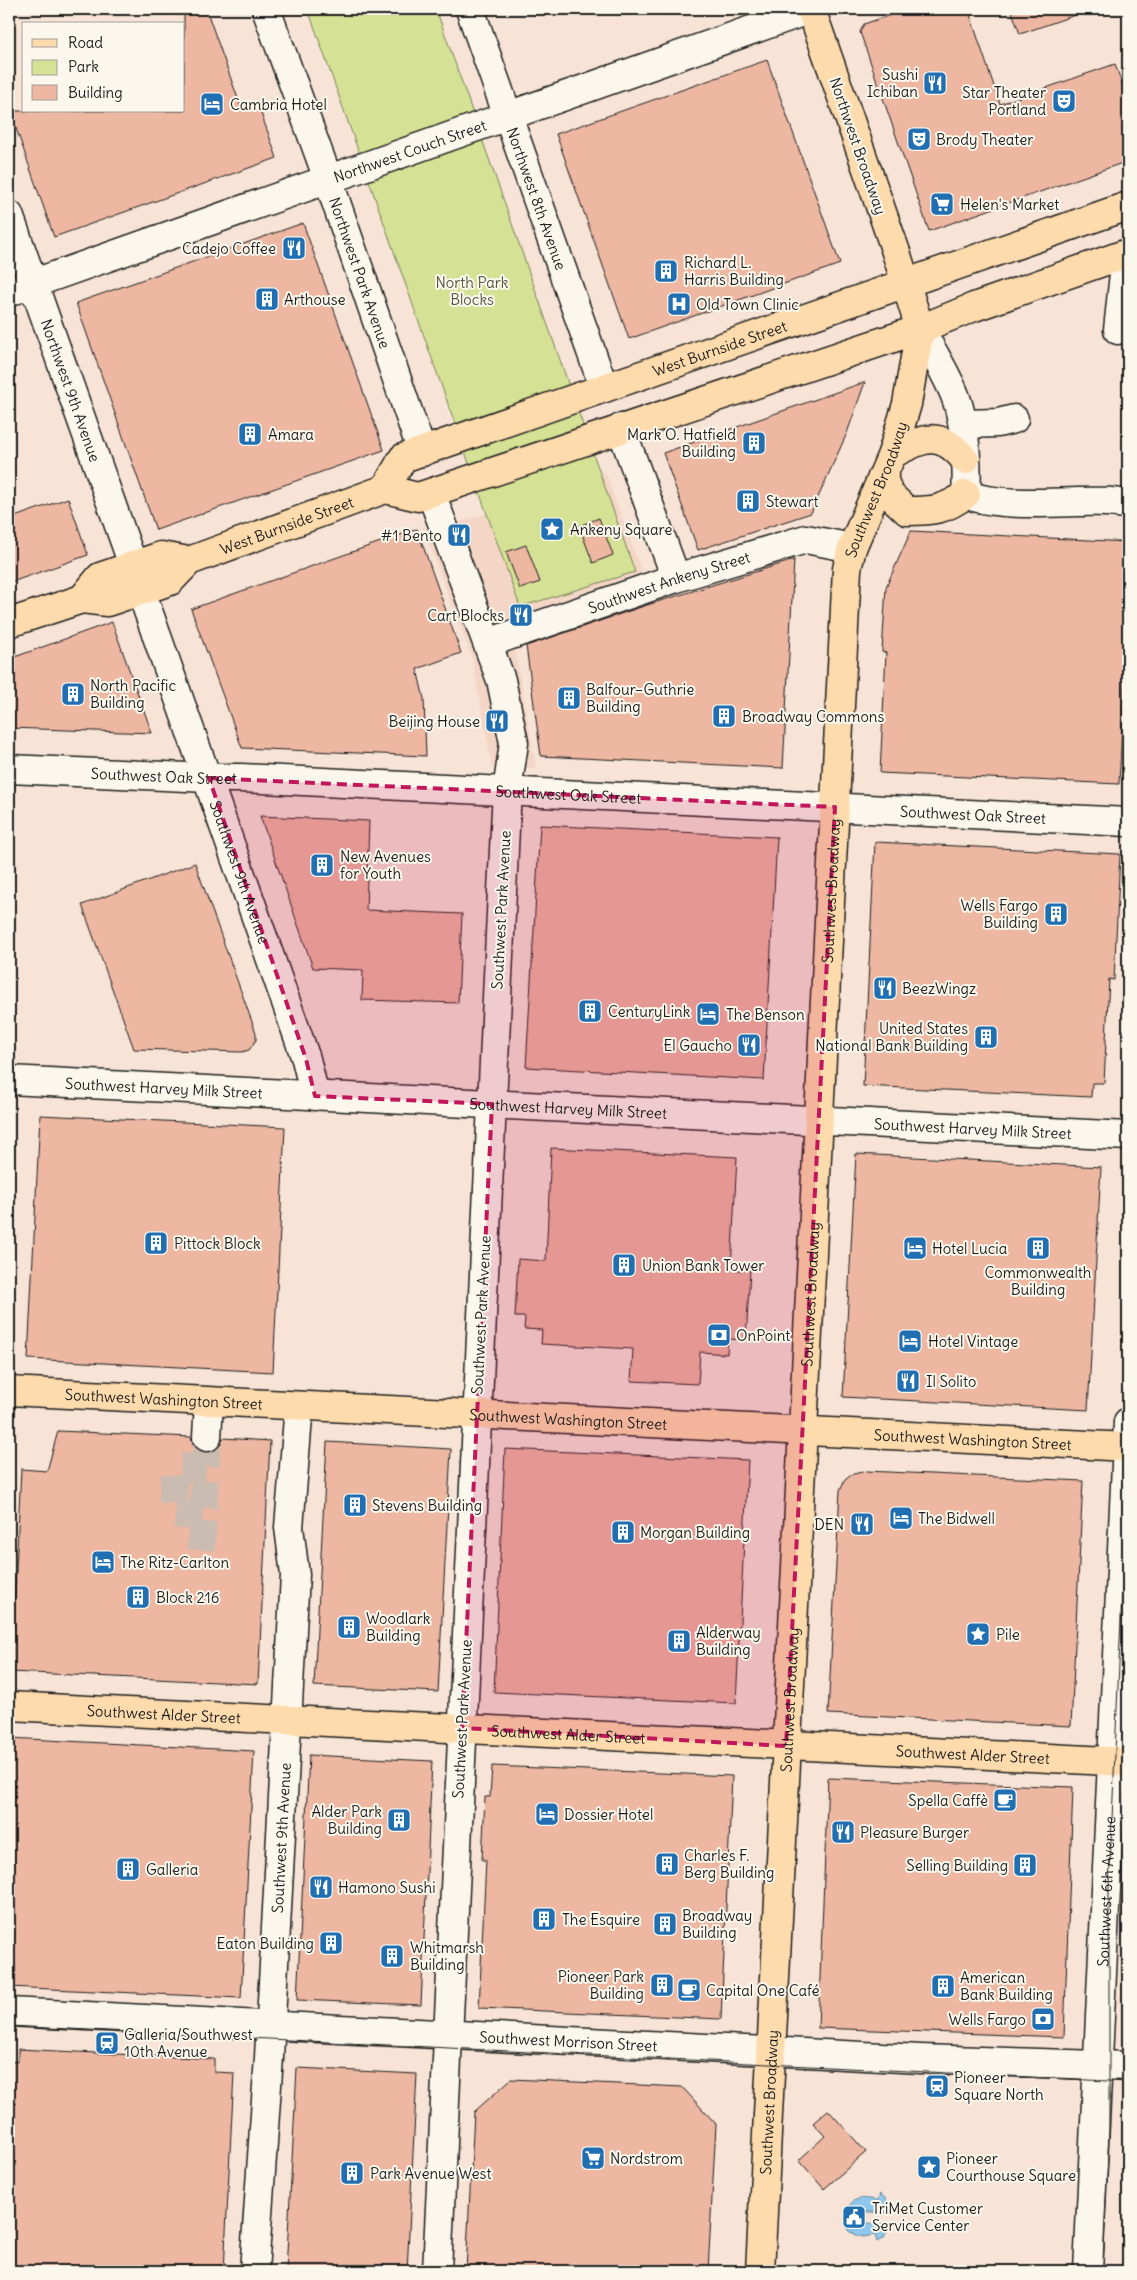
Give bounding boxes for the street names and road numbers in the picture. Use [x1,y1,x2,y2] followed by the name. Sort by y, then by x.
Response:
[826,75,890,217] street label: Northwest Broadway
[331,115,489,186] street label: Northwest Couch Street
[503,125,571,272] street label: Northwest 8th Avenue
[325,195,395,351] street label: Northwest Park Avenue
[37,316,105,464] street label: Northwest 9th Avenue
[650,316,789,380] street label: West Burnside Street
[841,419,911,559] street label: Southwest Broadway
[217,492,356,558] street label: West Burnside Street
[585,547,752,617] street label: Southwest Ankeny Street
[90,763,237,788] street label: Southwest Oak Street
[495,781,642,807] street label: Southwest Oak Street
[206,798,274,946] street label: Southwest 9th Avenue
[899,801,1046,827] street label: Southwest Oak Street
[817,818,844,964] street label: Southwest Broadway
[487,830,515,990] street label: Southwest Park Avenue
[65,1073,263,1102] street label: Southwest Harvey Milk Street
[469,1094,667,1122] street label: Southwest Harvey Milk Street
[874,1114,1072,1143] street label: Southwest Harvey Milk Street
[797,1221,823,1367] street label: Southwest Broadway
[467,1235,495,1395] street label: Southwest Park Avenue
[64,1384,263,1413] street label: Southwest Washington Street
[469,1405,668,1433] street label: Southwest Washington Street
[873,1425,1072,1454] street label: Southwest Washington Street
[776,1627,802,1773] street label: Southwest Broadway
[448,1639,476,1799] street label: Southwest Park Avenue
[86,1700,241,1727] street label: Southwest Alder Street
[491,1721,646,1747] street label: Southwest Alder Street
[895,1741,1050,1768] street label: Southwest Alder Street
[267,1762,294,1914] street label: Southwest 9th Avenue
[1093,1816,1119,1967] street label: Southwest 6th Avenue
[479,2027,658,2055] street label: Southwest Morrison Street
[755,2029,782,2175] street label: Southwest Broadway

